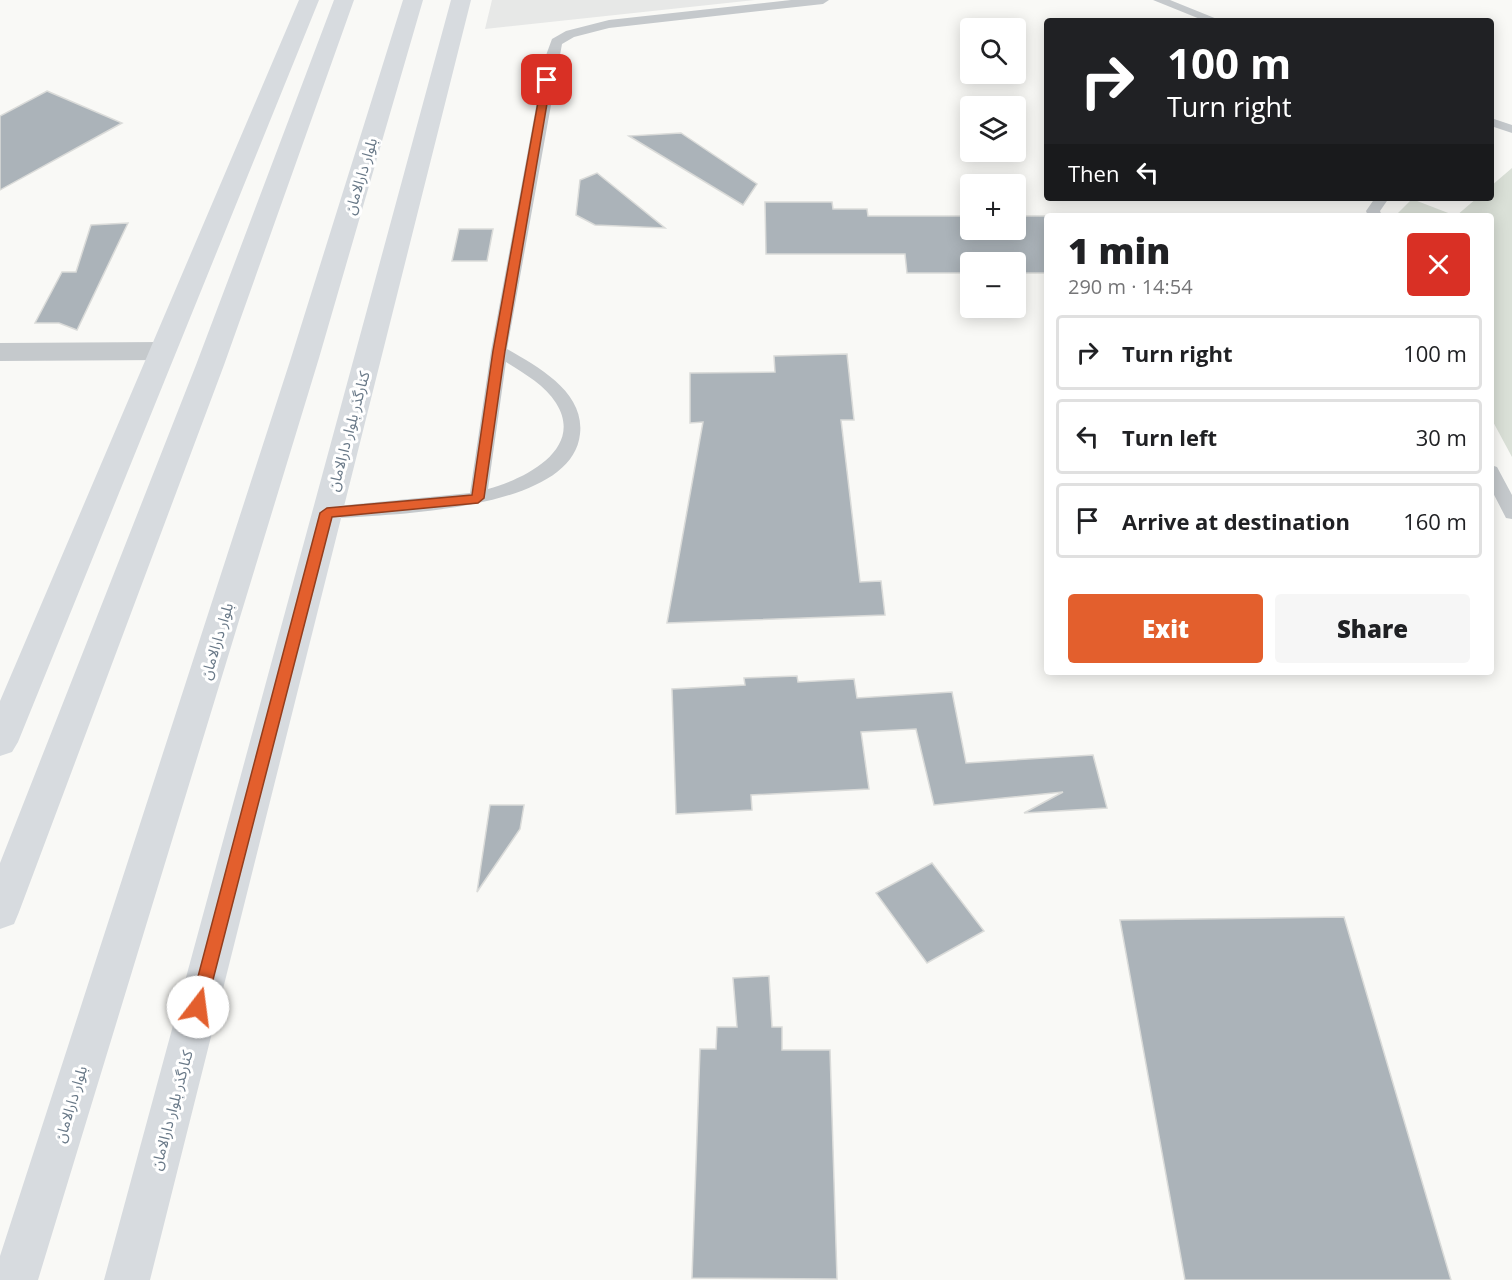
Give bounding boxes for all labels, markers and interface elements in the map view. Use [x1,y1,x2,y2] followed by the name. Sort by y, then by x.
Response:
[960,18,1026,318] map controls
[960,18,1026,84] button: search
[1167,34,1291,91] text: 100 m
[1068,42,1146,120] icon: right
[521,54,572,105] pin
[530,63,563,96] icon: arrive
[1167,88,1292,125] text: Turn right
[960,96,1026,162] button: layers
[339,135,381,217] street label: بلوار دارالامان
[1131,156,1164,189] icon: left
[1068,158,1119,188] text: Then
[960,174,1026,240] button: +
[1068,226,1170,275] text: 1 min
[1407,233,1470,296] button: close
[960,252,1026,318] button: −
[1068,273,1193,300] text: 290 m · 14:54
[1071,336,1104,369] icon: right
[1122,338,1233,368] text: Turn right
[1403,338,1467,368] text: 100 m
[322,368,374,493] street label: کنارگذر بلوار دارالامان
[1071,420,1104,453] icon: left
[1122,422,1217,452] text: Turn left
[1416,422,1467,452] text: 30 m
[1071,504,1104,537] icon: arrive
[1122,506,1350,536] text: Arrive at destination
[1403,506,1467,536] text: 160 m
[1068,594,1263,663] button: Exit
[1275,594,1470,663] button: Share
[195,600,237,682] street label: بلوار دارالامان
[166,975,230,1039] position arrow
[145,1047,197,1172] street label: کنارگذر بلوار دارالامان
[49,1063,91,1145] street label: بلوار دارالامان

